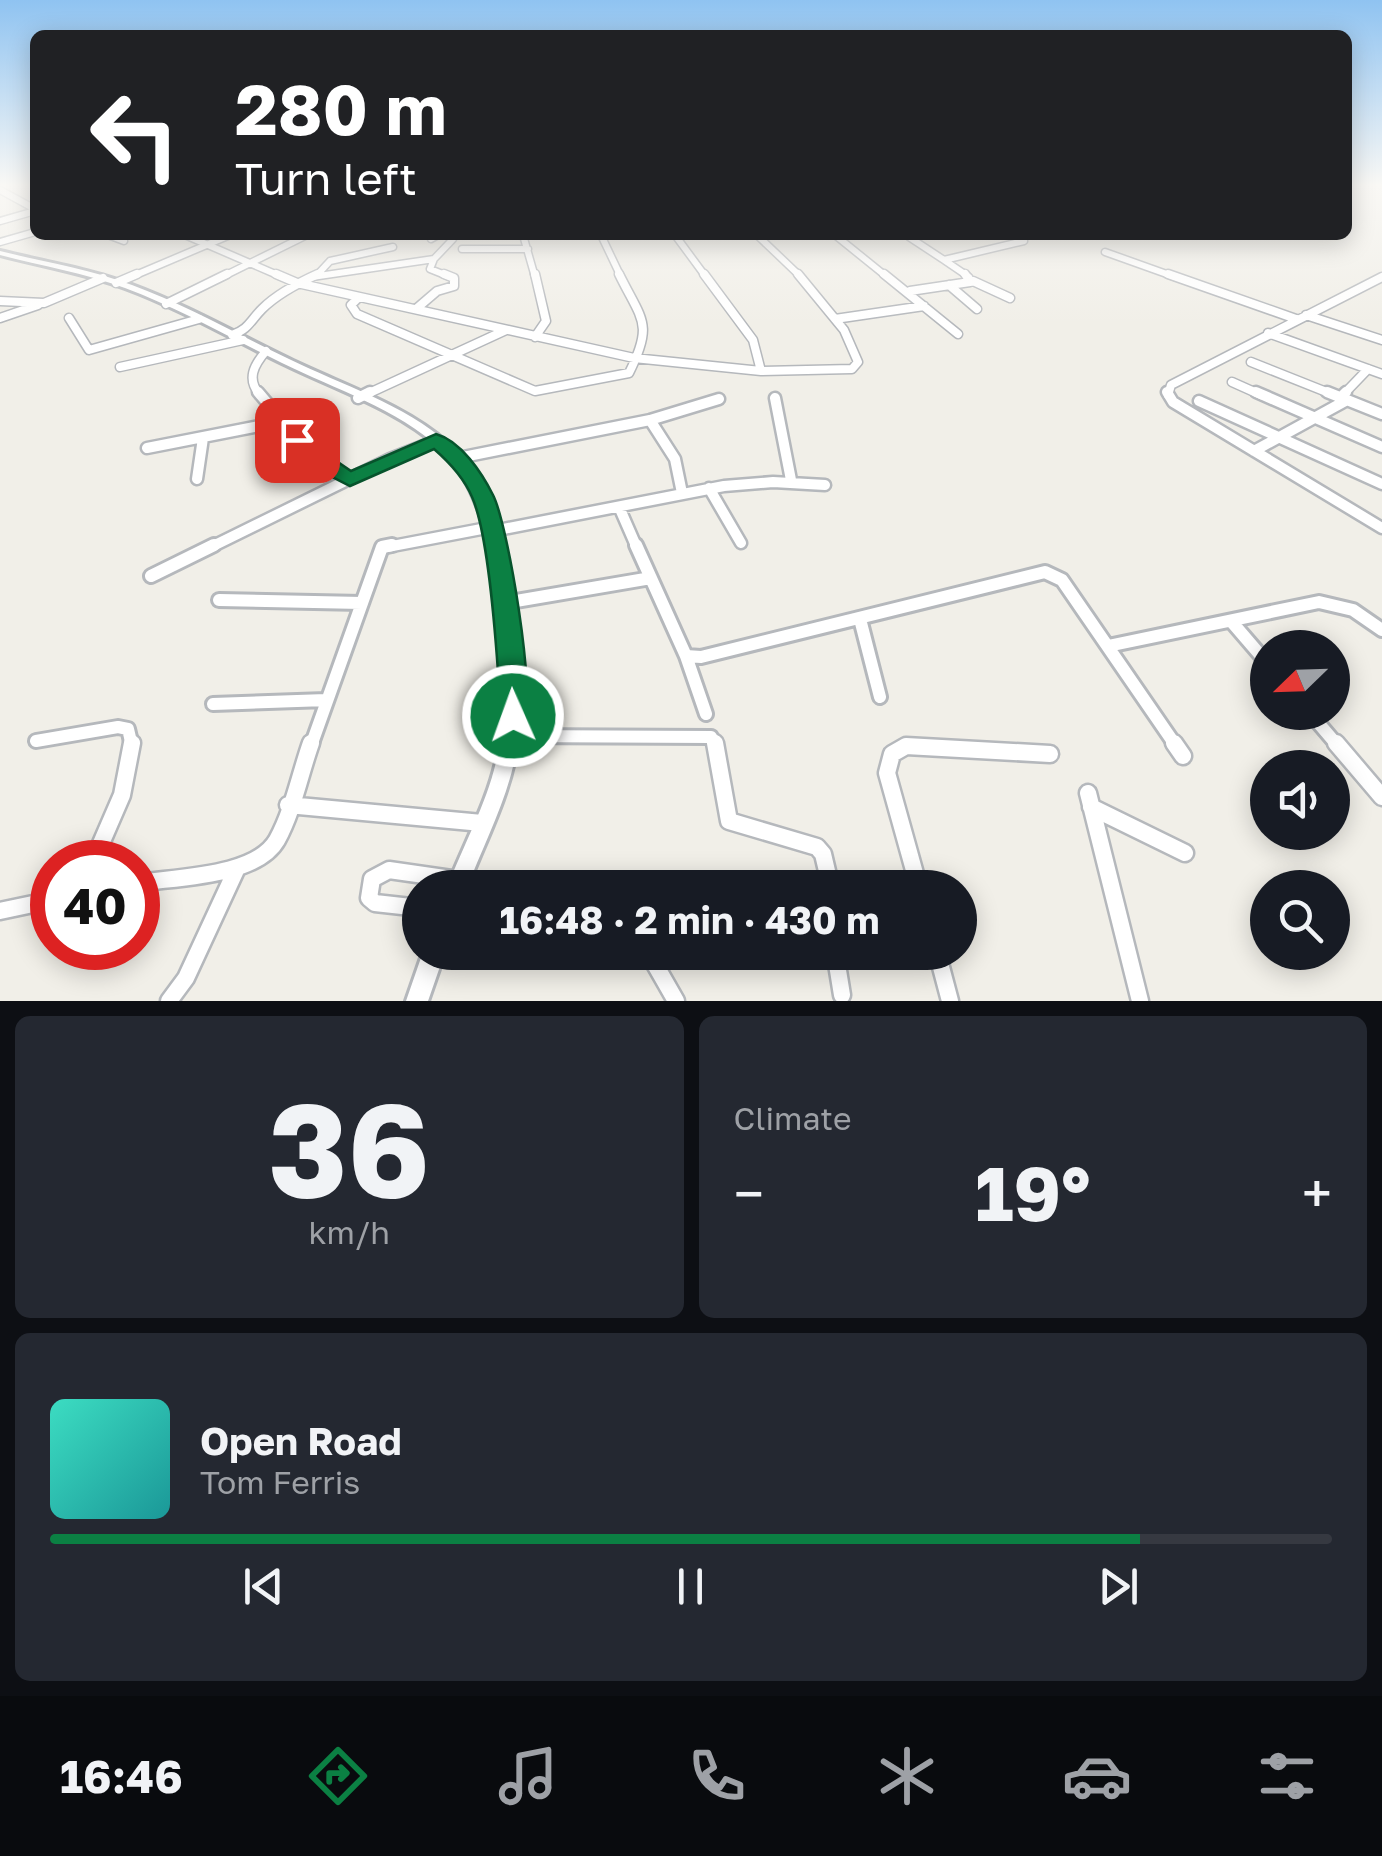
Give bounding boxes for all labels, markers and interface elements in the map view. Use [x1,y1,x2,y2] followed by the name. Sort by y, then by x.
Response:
[235,66,447,150] text: 280 m
[70,70,200,200] icon: left
[235,151,417,205] text: Turn left
[255,398,340,483] pin
[270,413,325,468] icon: arrive
[1250,630,1350,730] north arrow
[1250,630,1350,970] map controls
[461,664,565,768] position arrow
[1250,750,1350,850] button: sound
[30,840,160,970] speed limit sign: 40
[1250,870,1350,970] button: search
[500,897,879,942] text: 16:48 · 2 min · 430 m
[268,1070,430,1226] text: 36
[734,1099,852,1137] text: Climate
[975,1147,1091,1238] text: 19°
[734,1160,764,1226] text: −
[1302,1160,1332,1226] text: +
[309,1213,390,1251] text: km/h
[200,1418,402,1463] text: Open Road
[200,1463,360,1501] text: Tom Ferris
[236,1559,291,1614] icon: previous
[663,1559,718,1614] icon: pause
[1091,1559,1146,1614] icon: next
[303,1741,373,1811] icon: directions
[493,1741,563,1811] icon: music
[682,1741,752,1811] icon: phone
[872,1741,942,1811] icon: climate
[1062,1741,1132,1811] icon: car
[1252,1741,1322,1811] icon: filters
[60,1749,183,1803] text: 16:46

